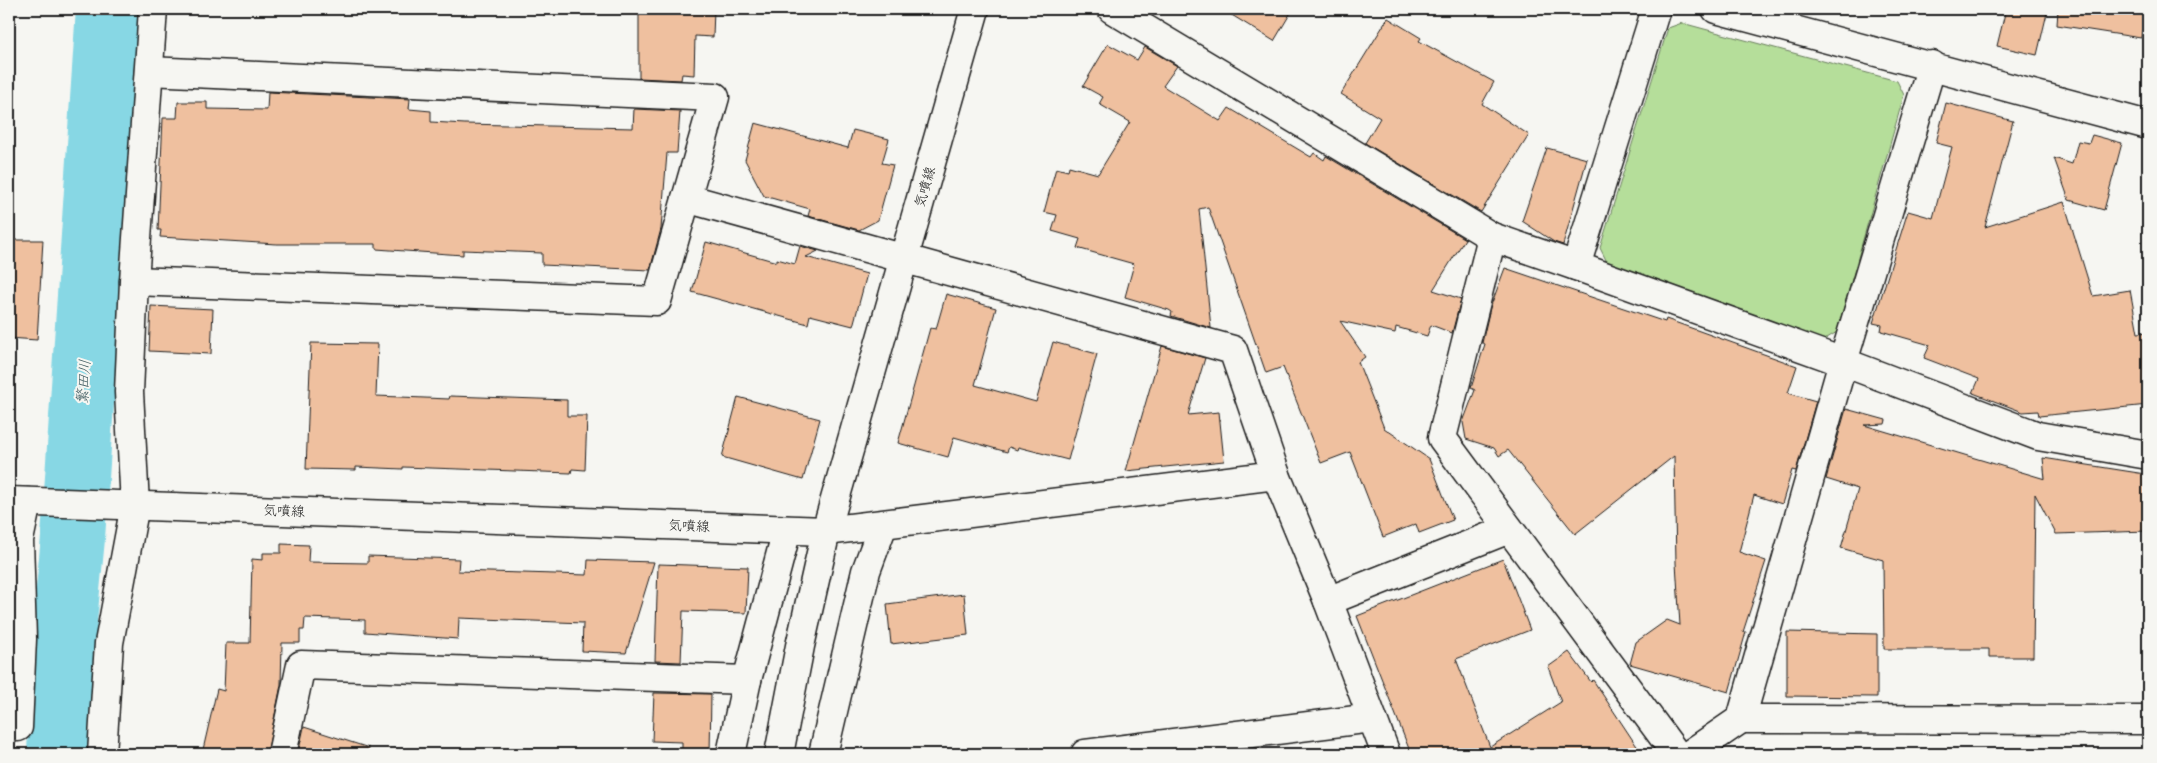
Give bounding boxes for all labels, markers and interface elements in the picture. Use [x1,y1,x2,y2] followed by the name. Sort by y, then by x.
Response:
[911,164,939,210] street label: 気噴線
[73,359,95,405] water label: 繁田川
[263,502,305,520] street label: 気噴線
[668,517,710,535] street label: 気噴線

